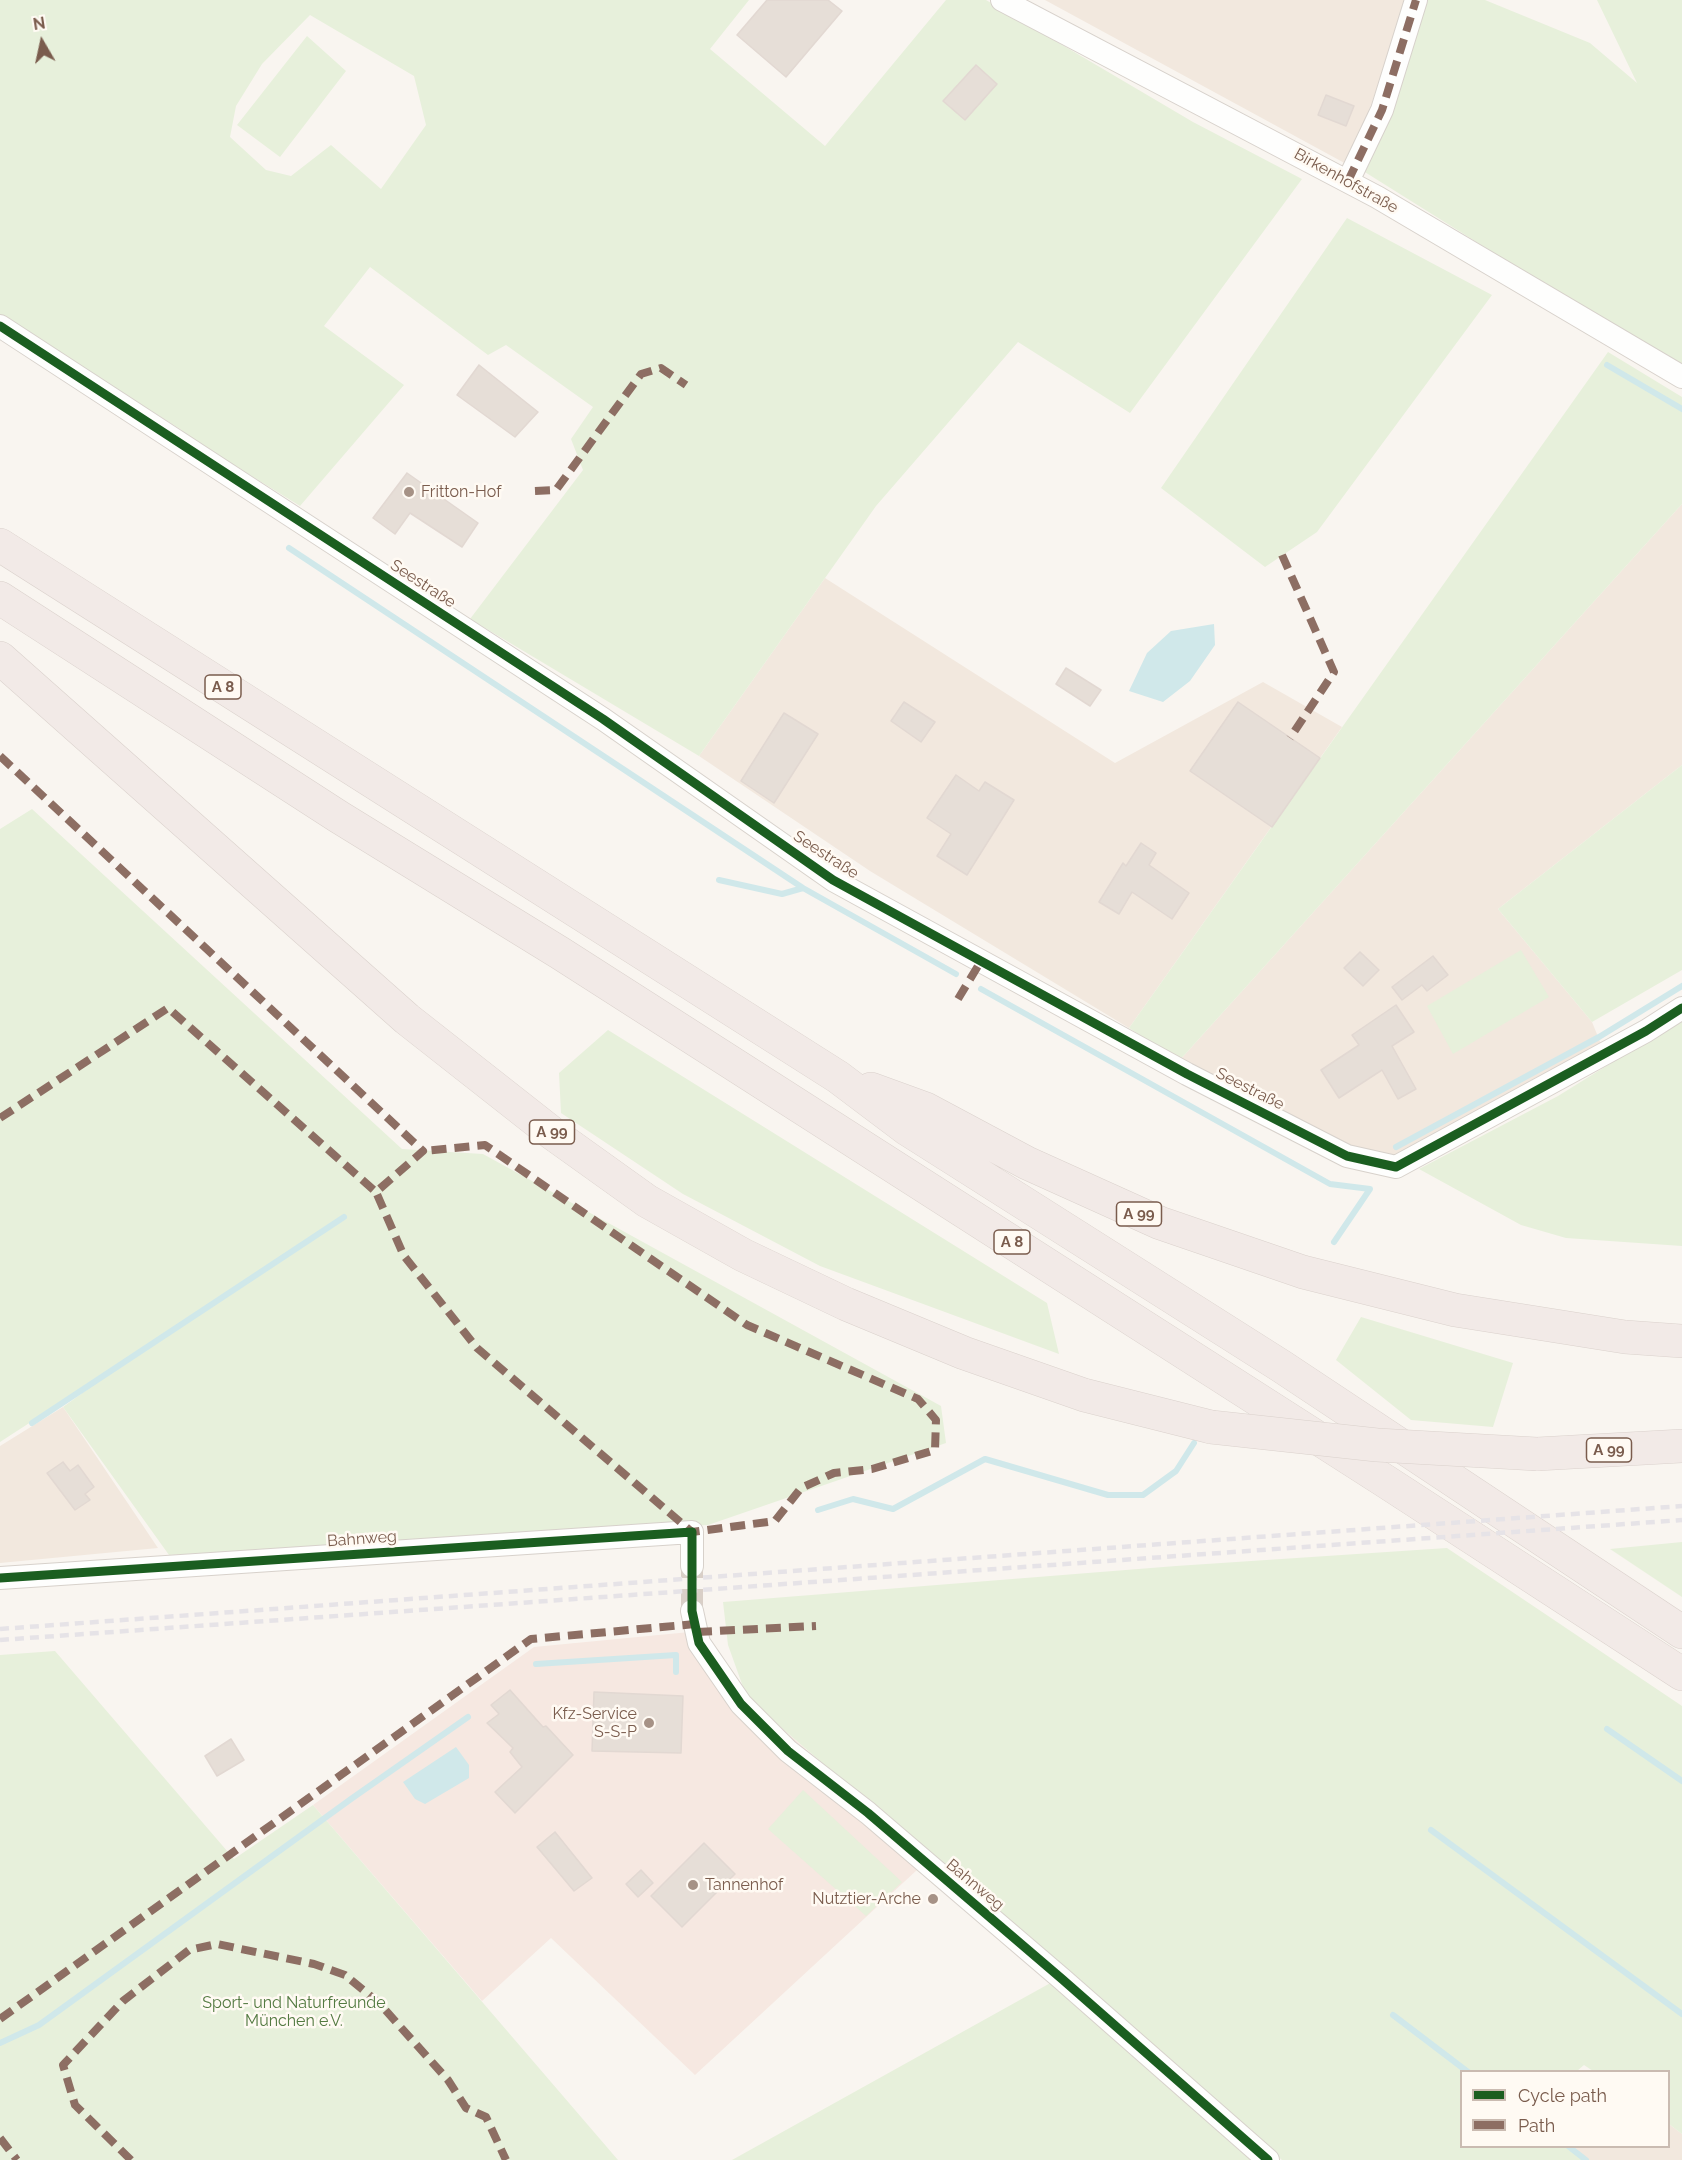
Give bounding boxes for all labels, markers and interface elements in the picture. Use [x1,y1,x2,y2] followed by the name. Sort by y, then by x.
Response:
[12,12,72,72] north arrow
[32,13,47,34] text: N
[1291,144,1401,218] street label: Birkenhofstraße
[421,482,501,502] place label: Fritton-Hof
[402,485,416,499] marker: Fritton-Hof
[387,556,459,612] street label: Seestraße
[205,675,241,699] road number: A 8
[790,827,862,883] street label: Seestraße
[1213,1064,1287,1114] street label: Seestraße
[530,1120,574,1144] road number: A 99
[1116,1202,1162,1226] road number: A 99
[994,1230,1030,1254] road number: A 8
[1586,1438,1632,1462] road number: A 99
[326,1527,398,1551] street label: Bahnweg
[552,1704,637,1742] place label: Kfz-Service S-S-P
[642,1716,656,1730] marker: Kfz-Service S-S-P
[942,1855,1008,1915] street label: Bahnweg
[705,1875,783,1895] place label: Tannenhof
[686,1878,700,1892] marker: Tannenhof
[812,1889,921,1909] place label: Nutztier-Arche
[926,1892,940,1906] marker: Nutztier-Arche
[202,1993,386,2031] park label: Sport- und Naturfreunde München e.V.
[1460,2070,1670,2148] legend
[1518,2085,1607,2106] text: Cycle path
[1518,2115,1555,2136] text: Path

